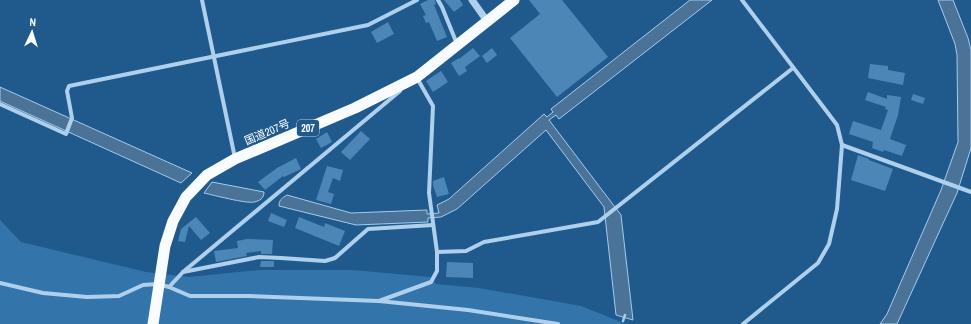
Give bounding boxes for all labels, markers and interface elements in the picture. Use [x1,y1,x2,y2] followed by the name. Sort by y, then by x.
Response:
[12,12,52,52] north arrow
[29,15,36,29] text: N
[242,116,292,148] street label: 国道207号
[297,120,319,136] road number: 207

